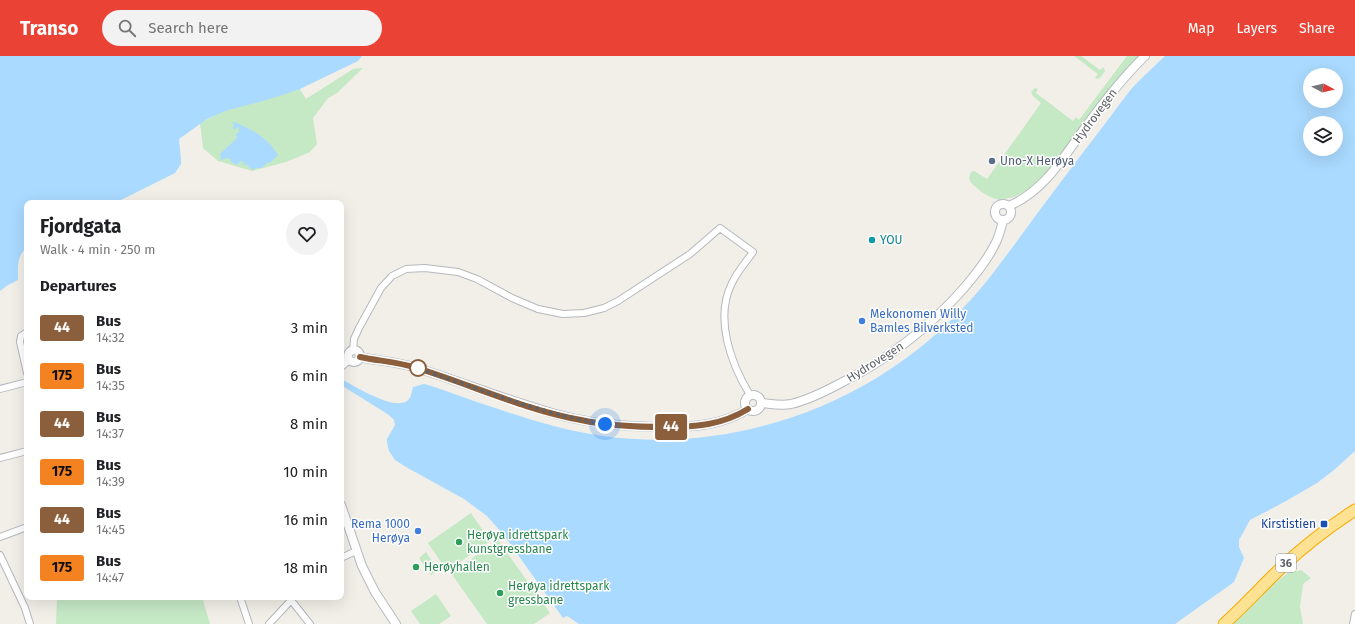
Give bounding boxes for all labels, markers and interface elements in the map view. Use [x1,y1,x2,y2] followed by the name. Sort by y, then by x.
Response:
[102,10,382,46] search box
[20,17,78,40] text: Transo
[116,17,138,39] icon: search
[148,19,228,37] text: Search here
[1188,20,1214,37] text: Map
[1236,20,1277,37] text: Layers
[1299,20,1335,37] text: Share
[1303,68,1343,108] north arrow
[1303,68,1343,156] map controls
[1070,86,1120,146] street label: Hydrovegen
[1303,116,1343,156] button: layers
[1000,154,1074,168] place label: Uno-X Herøya
[987,156,997,166] marker: Uno-X Herøya
[286,213,328,255] button: heart
[40,215,122,238] text: Fjordgata
[880,233,902,247] place label: YOU
[867,235,877,245] marker: YOU
[40,242,155,257] text: Walk · 4 min · 250 m
[40,277,117,295] text: Departures
[870,307,974,335] place label: Mekonomen Willy Bamles Bilverksted
[96,312,121,330] text: Bus
[857,316,867,326] marker: Mekonomen Willy Bamles Bilverksted
[54,319,70,336] text: 44
[291,319,328,337] text: 3 min
[96,330,125,345] text: 14:32
[844,339,906,385] street label: Hydrovegen
[409,359,427,377] unlabelled marker
[96,360,121,378] text: Bus
[52,367,72,384] text: 175
[290,367,328,385] text: 6 min
[96,378,125,393] text: 14:35
[96,408,121,426] text: Bus
[595,414,615,434] your location
[653,414,689,440] line badge: 44
[54,415,70,432] text: 44
[290,415,328,433] text: 8 min
[663,418,679,435] text: 44
[96,426,124,441] text: 14:37
[96,456,121,474] text: Bus
[52,463,72,480] text: 175
[283,463,328,481] text: 10 min
[96,474,125,489] text: 14:39
[96,504,121,522] text: Bus
[54,511,70,528] text: 44
[284,511,328,529] text: 16 min
[351,517,410,545] place label: Rema 1000 Herøya
[1261,517,1316,531] place label: Kirstistien
[1319,519,1329,529] marker: Kirstistien
[96,522,125,537] text: 14:45
[413,526,423,536] marker: Rema 1000 Herøya
[467,528,569,556] place label: Herøya idrettspark kunstgressbane
[454,537,464,547] marker: Herøya idrettspark kunstgressbane
[96,552,121,570] text: Bus
[1276,554,1296,572] road number: 36
[52,559,72,576] text: 175
[283,559,328,577] text: 18 min
[424,560,490,574] place label: Herøyhallen
[411,562,421,572] marker: Herøyhallen
[96,570,124,585] text: 14:47
[508,579,610,607] place label: Herøya idrettspark gressbane
[495,588,505,598] marker: Herøya idrettspark gressbane

